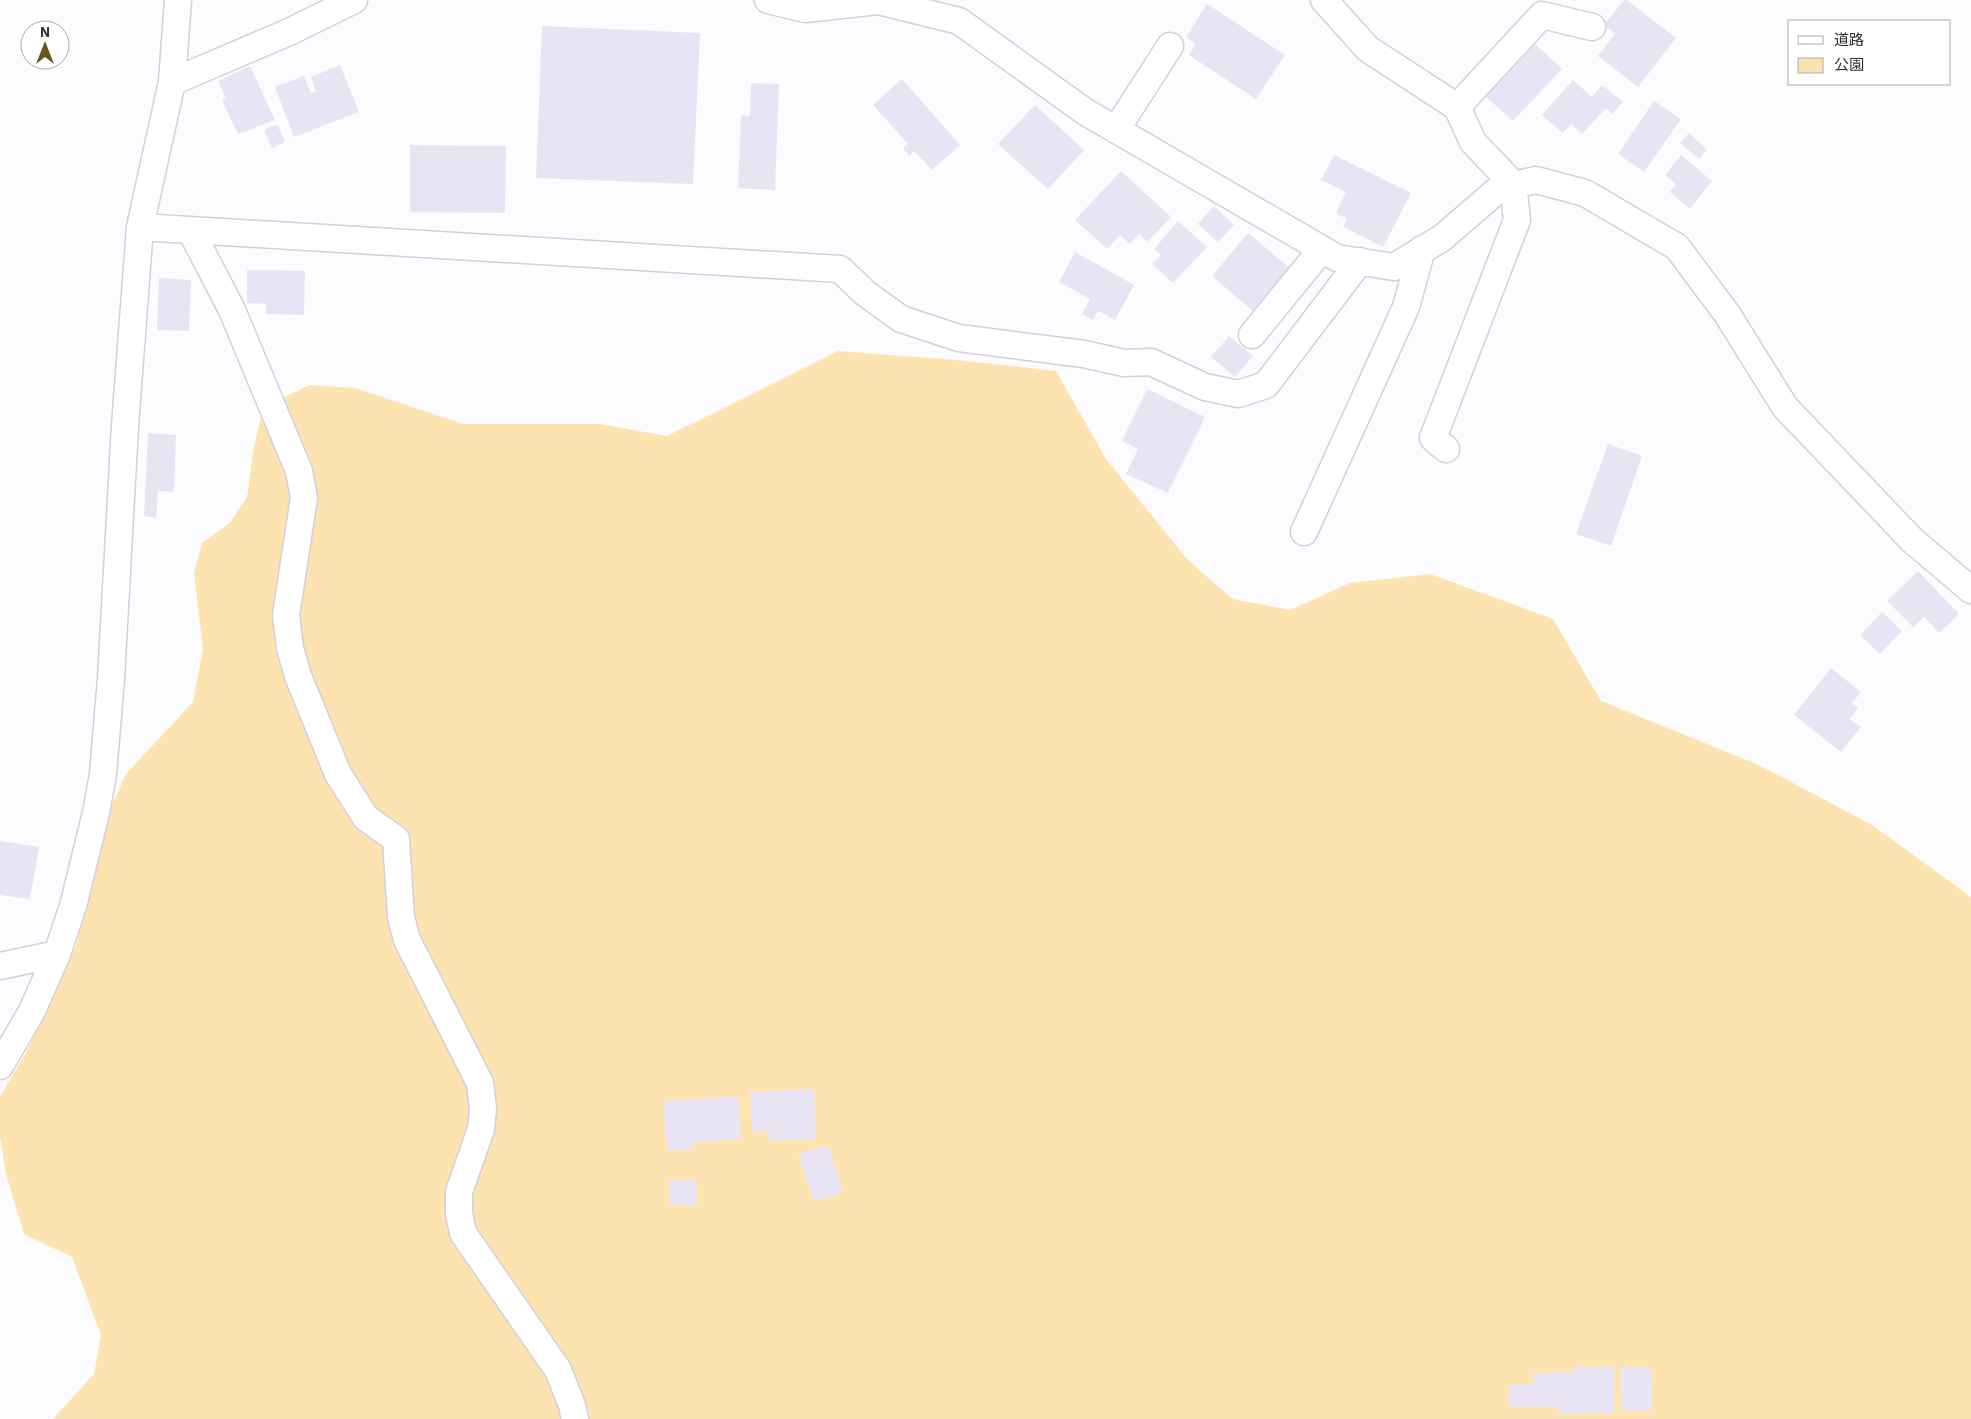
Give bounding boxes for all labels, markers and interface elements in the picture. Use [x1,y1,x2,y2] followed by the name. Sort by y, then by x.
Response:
[20,20,70,70] north arrow
[1788,20,1951,85] legend
[40,23,50,41] text: N
[1834,30,1864,49] text: 道路
[1834,55,1864,74] text: 公園

